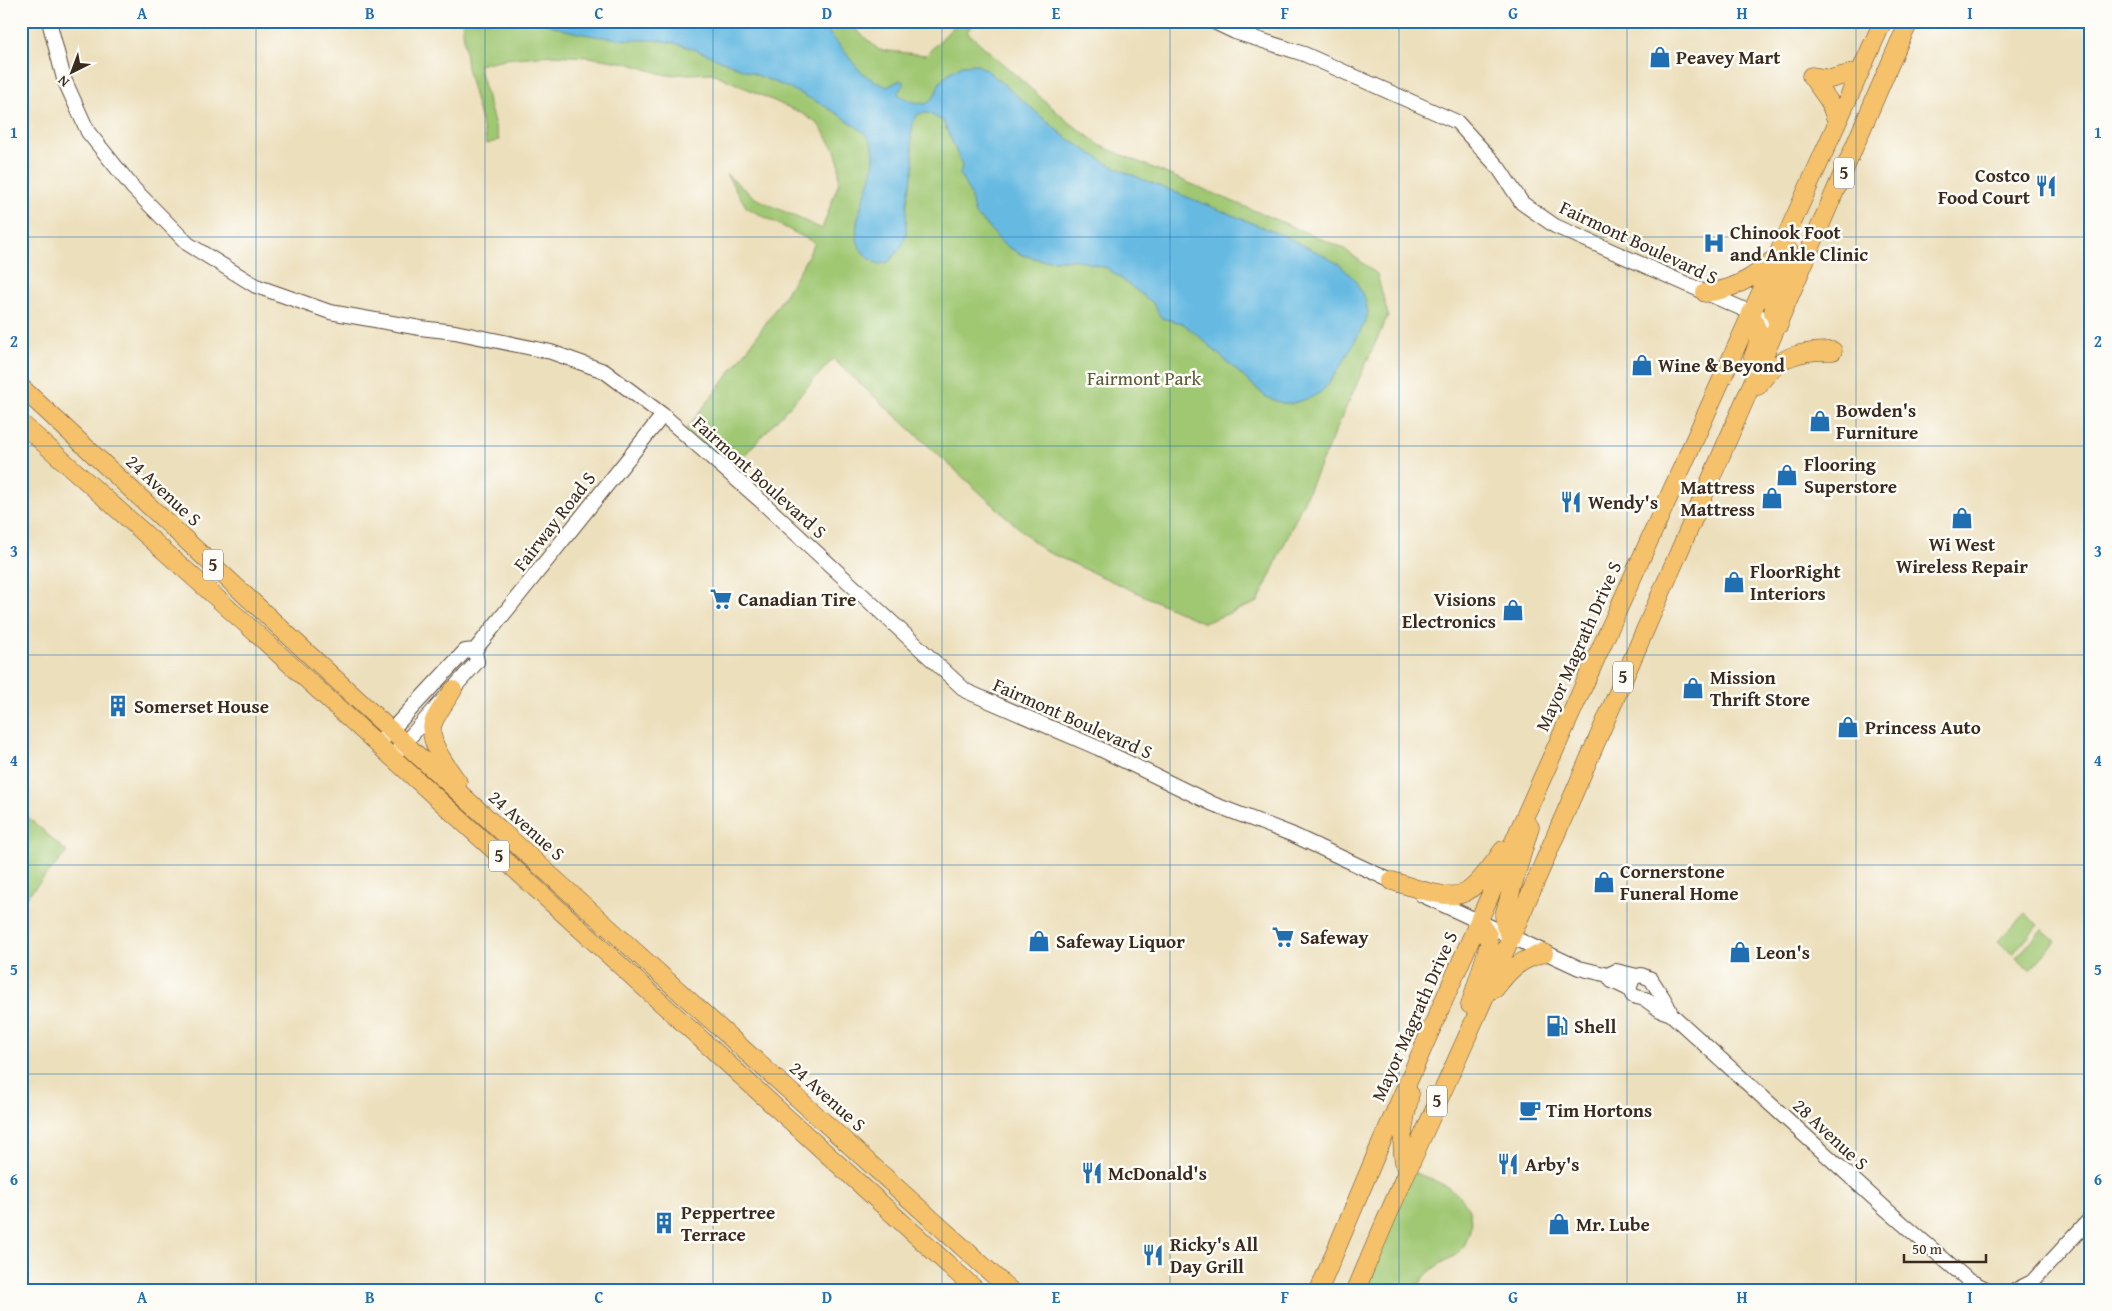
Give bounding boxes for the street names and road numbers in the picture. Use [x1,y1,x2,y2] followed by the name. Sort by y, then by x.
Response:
[1834,158,1854,188] road number: 5
[1555,193,1723,291] street label: Fairmont Boulevard S
[687,409,833,545] street label: Fairmont Boulevard S
[120,448,208,532] street label: 24 Avenue S
[506,465,602,577] street label: Fairway Road S
[203,550,223,580] road number: 5
[1528,556,1628,736] street label: Mayor Magrath Drive S
[1613,662,1633,692] road number: 5
[989,670,1157,766] street label: Fairmont Boulevard S
[483,783,571,867] street label: 24 Avenue S
[489,840,509,871] road number: 5
[1364,926,1464,1106] street label: Mayor Magrath Drive S
[784,1054,872,1138] street label: 24 Avenue S
[1427,1086,1447,1116] road number: 5
[1787,1092,1875,1176] street label: 28 Avenue S

